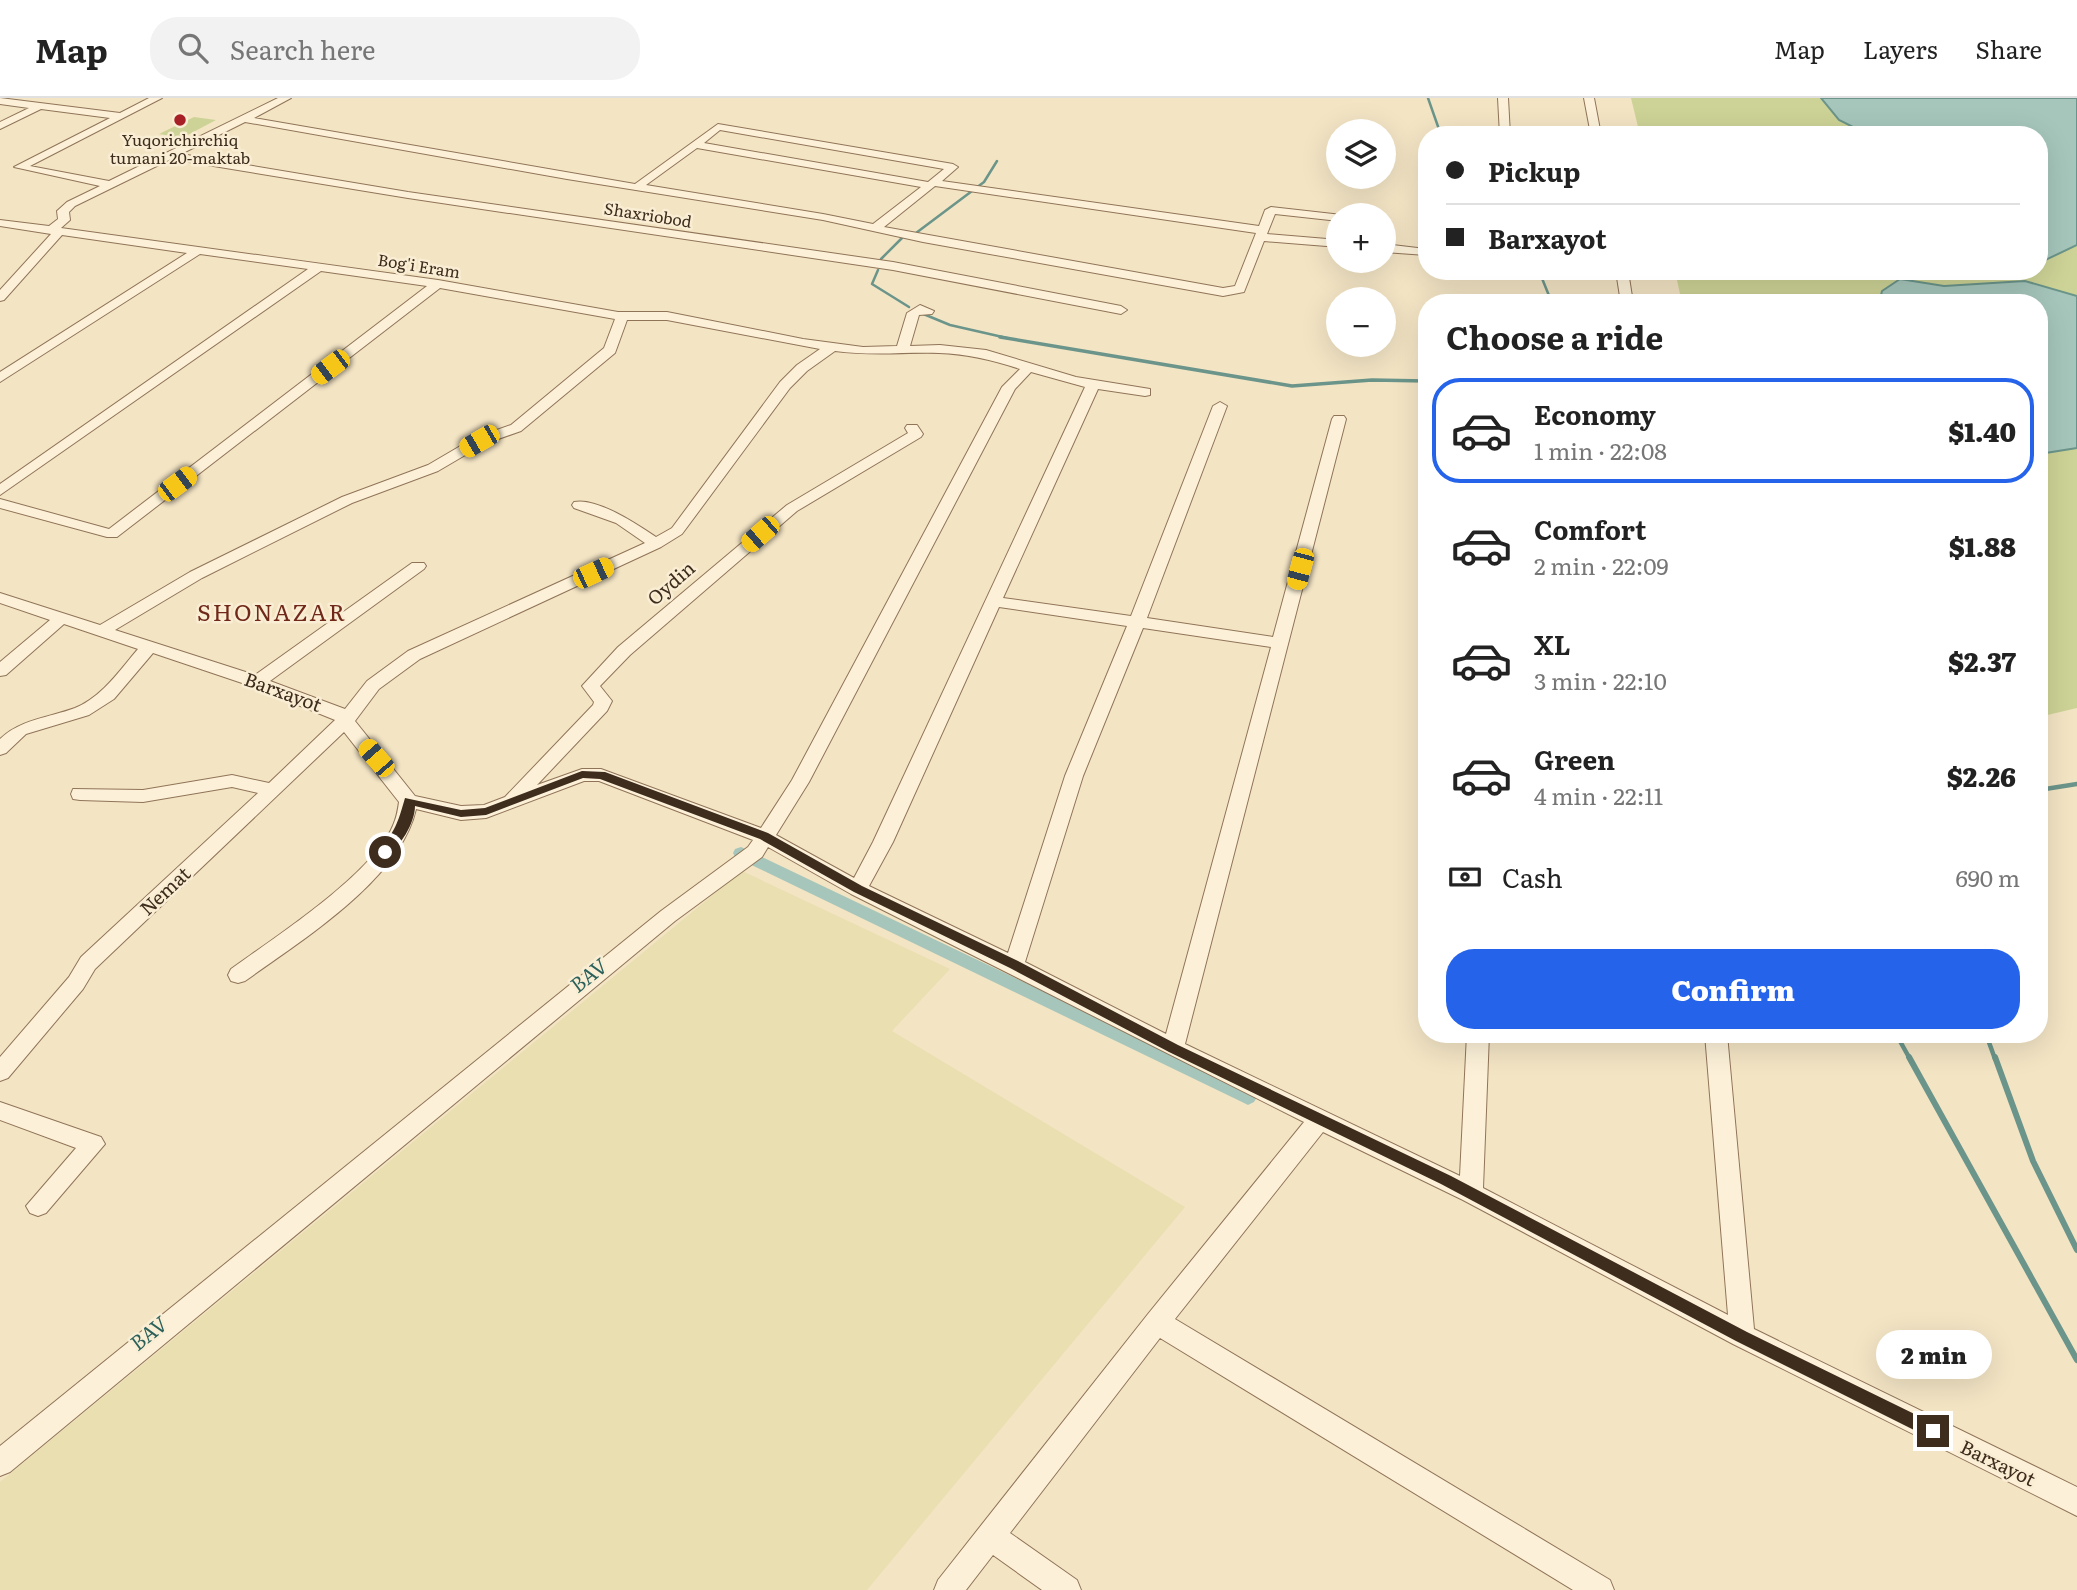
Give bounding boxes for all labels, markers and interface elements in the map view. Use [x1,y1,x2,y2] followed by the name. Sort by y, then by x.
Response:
[150,17,640,80] search box
[35,24,108,73] text: Map
[174,29,212,67] icon: search
[230,29,376,68] text: Search here
[1774,31,1825,66] text: Map
[1863,31,1937,66] text: Layers
[1975,31,2042,66] text: Share
[172,112,188,128] marker: Yuqorichirchiq tumani 20-maktab
[1326,119,1396,357] map controls
[1326,119,1396,189] button: layers
[110,127,250,169] place label: Yuqorichirchiq tumani 20-maktab
[1488,151,1580,190] text: Pickup
[603,195,694,233] street label: Shaxriobod
[1326,203,1396,273] button: +
[1488,218,1607,257] text: Barxayot
[376,247,462,283] street label: Bog'i Eram
[1326,287,1396,357] button: −
[1446,312,1663,360] text: Choose a ride
[307,346,354,388] car
[1534,394,1656,433] text: Economy
[1450,399,1513,462] icon: car
[1948,411,2016,450] text: $1.40
[456,421,503,461] car
[1534,433,1667,467] text: 1 min · 22:08
[154,463,201,505] car
[1534,509,1646,548] text: Comfort
[738,512,783,556] car
[1450,514,1513,577] icon: car
[1949,526,2016,565] text: $1.88
[1285,546,1316,592] car
[1534,548,1669,582] text: 2 min · 22:09
[640,554,700,611] street label: Oydin
[570,555,617,591] car
[197,594,347,628] district label: SHONAZAR
[1534,624,1571,663] text: XL
[1450,629,1513,692] icon: car
[1948,641,2016,680] text: $2.37
[1534,663,1667,697] text: 3 min · 22:10
[241,664,326,718] street label: Barxayot
[355,735,398,781] car
[1534,739,1615,778] text: Green
[1450,744,1513,807] icon: car
[1947,756,2016,795] text: $2.26
[1534,778,1663,812] text: 4 min · 22:11
[369,836,401,868] route start
[1502,857,1563,896] text: Cash
[1446,858,1484,896] icon: cash
[133,859,196,921] street label: Nemat
[1955,860,2020,894] text: 690 m
[562,949,613,999] water label: BAV
[1446,949,2020,1029] button: Confirm
[122,1307,173,1357] water label: BAV
[1875,1330,1991,1378] callout: 2 min
[1901,1337,1967,1371] text: 2 min
[1917,1415,1949,1447] route end
[1956,1432,2041,1492] street label: Barxayot

